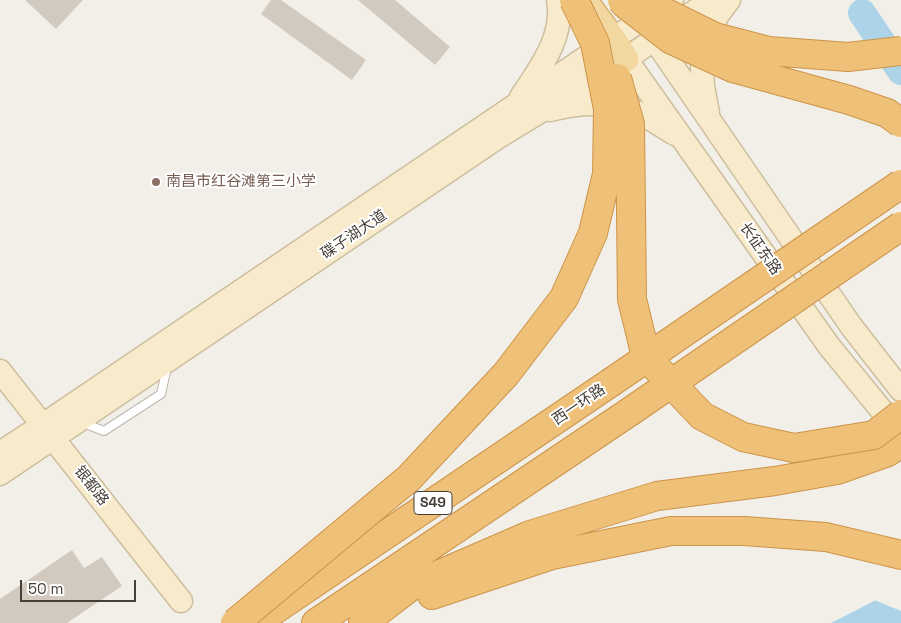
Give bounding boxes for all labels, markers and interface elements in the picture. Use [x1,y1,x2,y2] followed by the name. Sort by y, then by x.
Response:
[166,173,316,191] place label: 南昌市红谷滩第三小学
[150,176,162,188] marker: 南昌市红谷滩第三小学
[318,207,390,263] street label: 碟子湖大道
[735,219,785,279] street label: 长征东路
[549,381,609,429] street label: 西一环路
[70,463,112,509] street label: 银都路
[414,492,452,514] road number: S49
[22,570,139,602] scale bar
[28,579,63,598] text: 50 m

